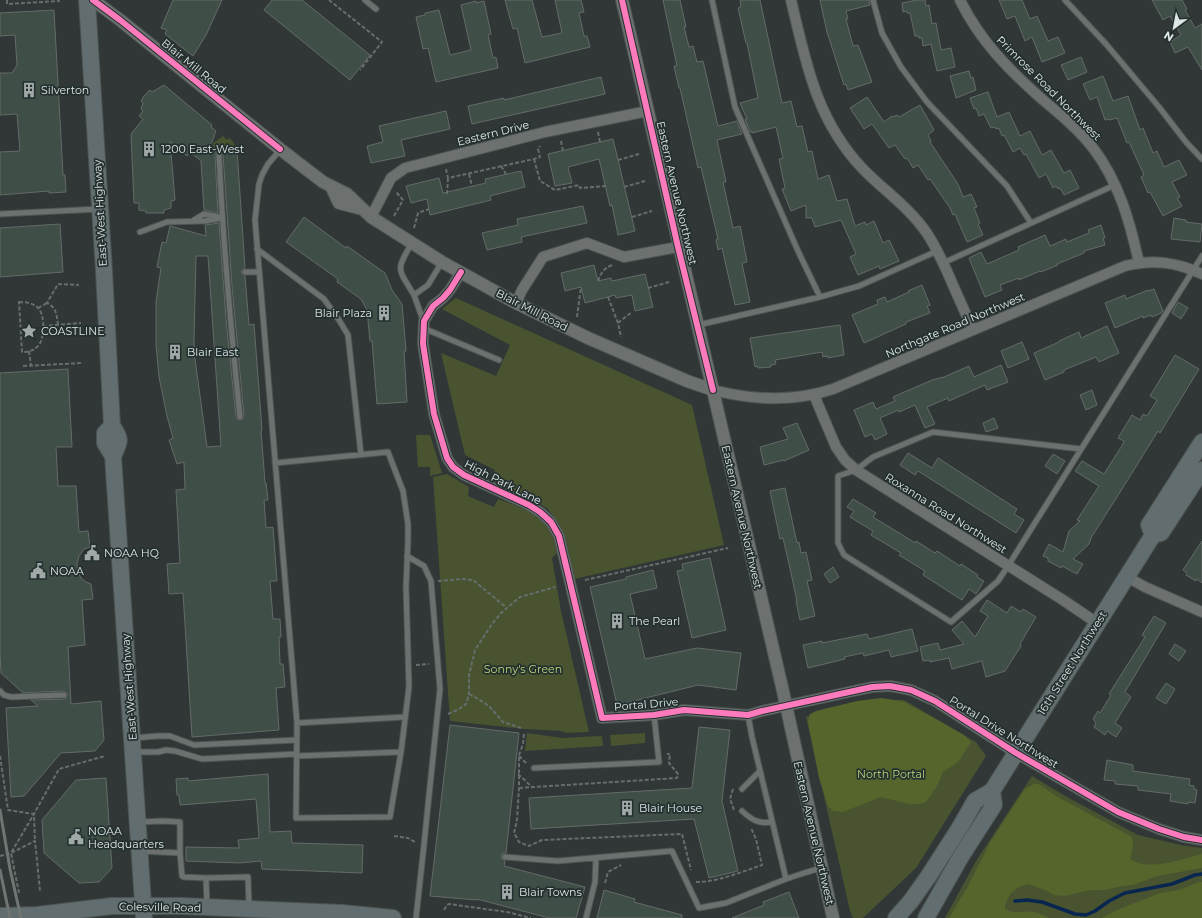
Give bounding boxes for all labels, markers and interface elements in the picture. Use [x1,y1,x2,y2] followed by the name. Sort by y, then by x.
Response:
[1154,8,1194,48] north arrow
[1161,28,1176,45] text: N
[994,33,1105,144] street label: Primrose Road Northwest
[159,36,229,96] street label: Blair Mill Road
[20,81,38,99] building icon: Silverton
[41,83,89,97] place label: Silverton
[456,117,531,149] street label: Eastern Drive
[654,120,701,267] street label: Eastern Avenue Northwest
[140,140,158,158] building icon: 1200 East-West
[161,142,245,156] place label: 1200 East-West
[90,159,110,267] street label: East-West Highway
[494,286,570,334] street label: Blair Mill Road
[883,289,1027,361] street label: Northgate Road Northwest
[375,304,393,322] building icon: Blair Plaza
[315,306,372,320] place label: Blair Plaza
[20,322,38,340] place icon: COASTLINE
[41,324,105,338] place label: COASTLINE
[166,343,184,361] building icon: Blair East
[187,345,239,359] place label: Blair East
[719,444,766,591] street label: Eastern Avenue Northwest
[462,457,544,508] street label: High Park Lane
[883,470,1010,557] street label: Roxanna Road Northwest
[83,544,101,562] public building icon: NOAA HQ
[104,546,160,560] place label: NOAA HQ
[29,562,47,580] public building icon: NOAA
[50,564,84,578] place label: NOAA
[1034,608,1110,717] street label: 16th Street Northwest
[608,612,626,630] building icon: The Pearl
[629,614,680,628] place label: The Pearl
[118,633,140,741] street label: East-West Highway
[484,662,562,676] park label: Sonny's Green
[947,693,1061,772] street label: Portal Drive Northwest
[613,694,679,714] street label: Portal Drive
[791,760,838,907] street label: Eastern Avenue Northwest
[857,767,925,781] park label: North Portal
[618,799,636,817] building icon: Blair House
[639,801,703,815] place label: Blair House
[88,824,165,851] place label: NOAA Headquarters
[67,828,85,846] public building icon: NOAA Headquarters
[498,883,516,901] building icon: Blair Towns
[519,885,583,899] place label: Blair Towns
[119,899,201,915] street label: Colesville Road

